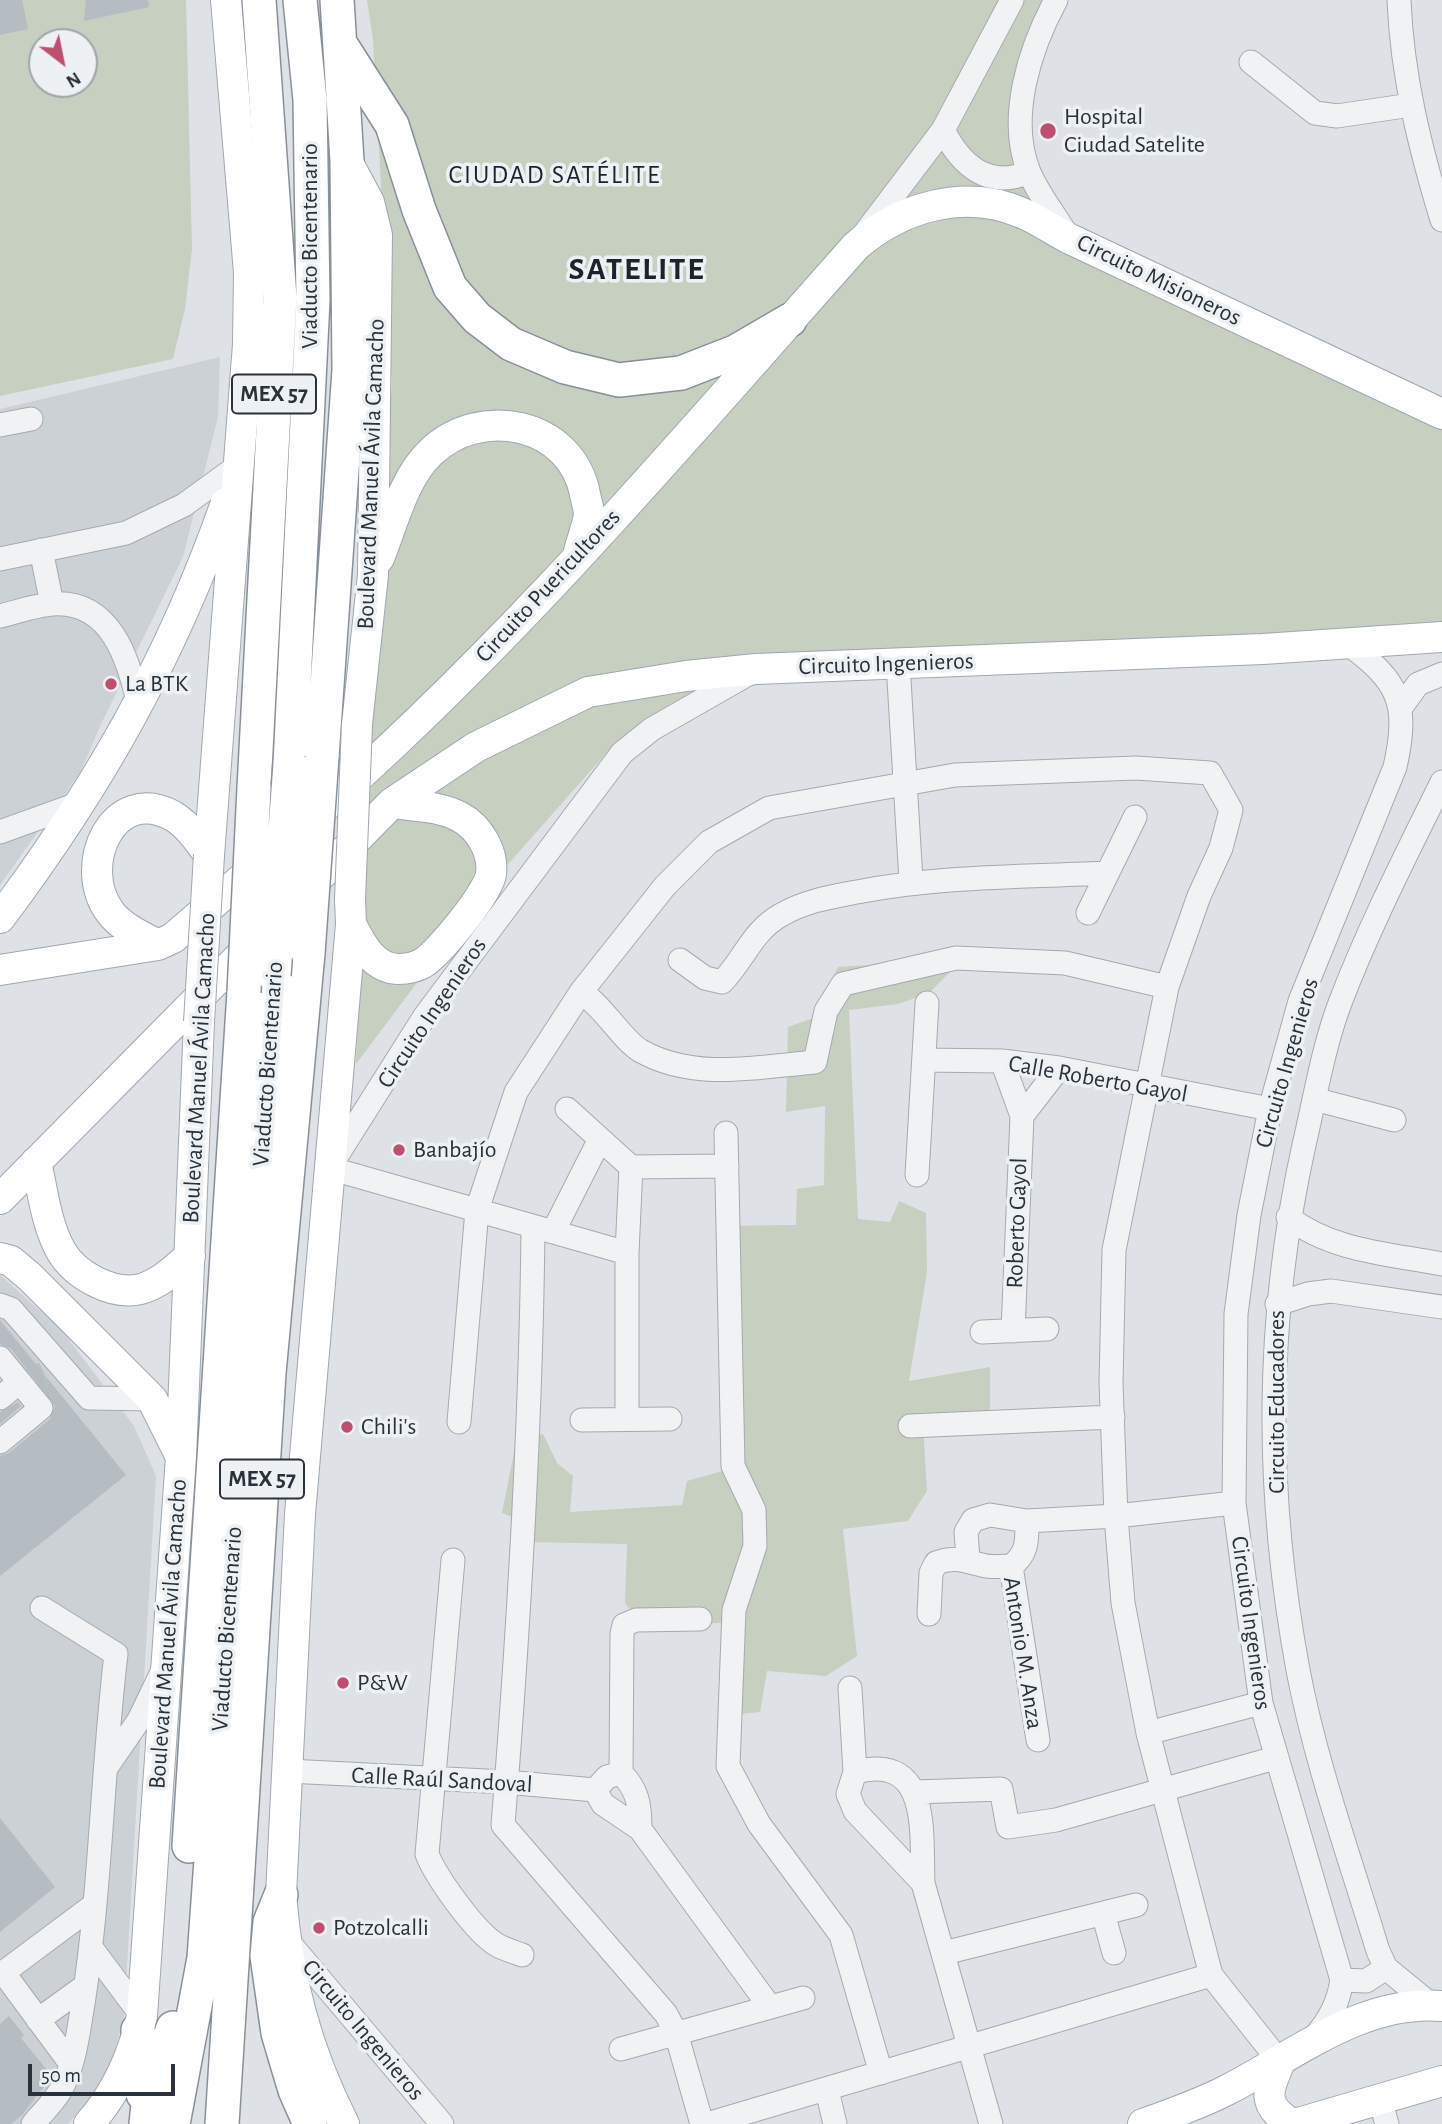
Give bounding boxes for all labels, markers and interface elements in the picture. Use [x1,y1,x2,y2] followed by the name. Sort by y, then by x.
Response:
[28,28,98,98] north arrow
[63,68,84,91] text: N
[1064,103,1205,159] place label: Hospital Ciudad Satelite
[1038,121,1058,141] marker: Hospital Ciudad Satelite
[296,143,324,349] street label: Viaducto Bicentenario
[450,159,660,191] district label: CIUDAD SATÉLITE
[1072,228,1246,332] street label: Circuito Misioneros
[569,250,705,288] district label: SATELITE
[351,318,391,630] street label: Boulevard Manuel Ávila Camacho
[232,374,316,414] road number: MEX 57
[470,503,626,669] street label: Circuito Puericultores
[798,647,974,681] street label: Circuito Ingenieros
[125,670,188,698] place label: La BTK
[103,676,119,692] marker: La BTK
[176,912,222,1224] street label: Boulevard Manuel Ávila Camacho
[371,932,493,1094] street label: Circuito Ingenieros
[246,960,290,1168] street label: Viaducto Bicentenario
[1249,975,1325,1151] street label: Circuito Ingenieros
[1006,1049,1190,1109] street label: Calle Roberto Gayol
[413,1136,496,1164] place label: Banbajío
[391,1142,407,1158] marker: Banbajío
[1000,1157,1034,1289] street label: Roberto Gayol
[1263,1310,1291,1494] street label: Circuito Educadores
[361,1413,416,1441] place label: Chili's
[339,1419,355,1435] marker: Chili's
[220,1460,304,1498] road number: MEX 57
[143,1478,193,1790] street label: Boulevard Manuel Ávila Camacho
[205,1525,249,1733] street label: Viaducto Bicentenario
[1225,1534,1277,1712] street label: Circuito Ingenieros
[997,1575,1049,1731] street label: Antonio M. Anza
[357,1669,408,1697] place label: P&W
[335,1675,351,1691] marker: P&W
[351,1761,533,1799] street label: Calle Raúl Sandoval
[333,1914,429,1942] place label: Potzolcalli
[311,1920,327,1936] marker: Potzolcalli
[296,1954,430,2106] street label: Circuito Ingenieros
[32,2050,178,2094] scale bar
[41,2065,81,2086] text: 50 m

